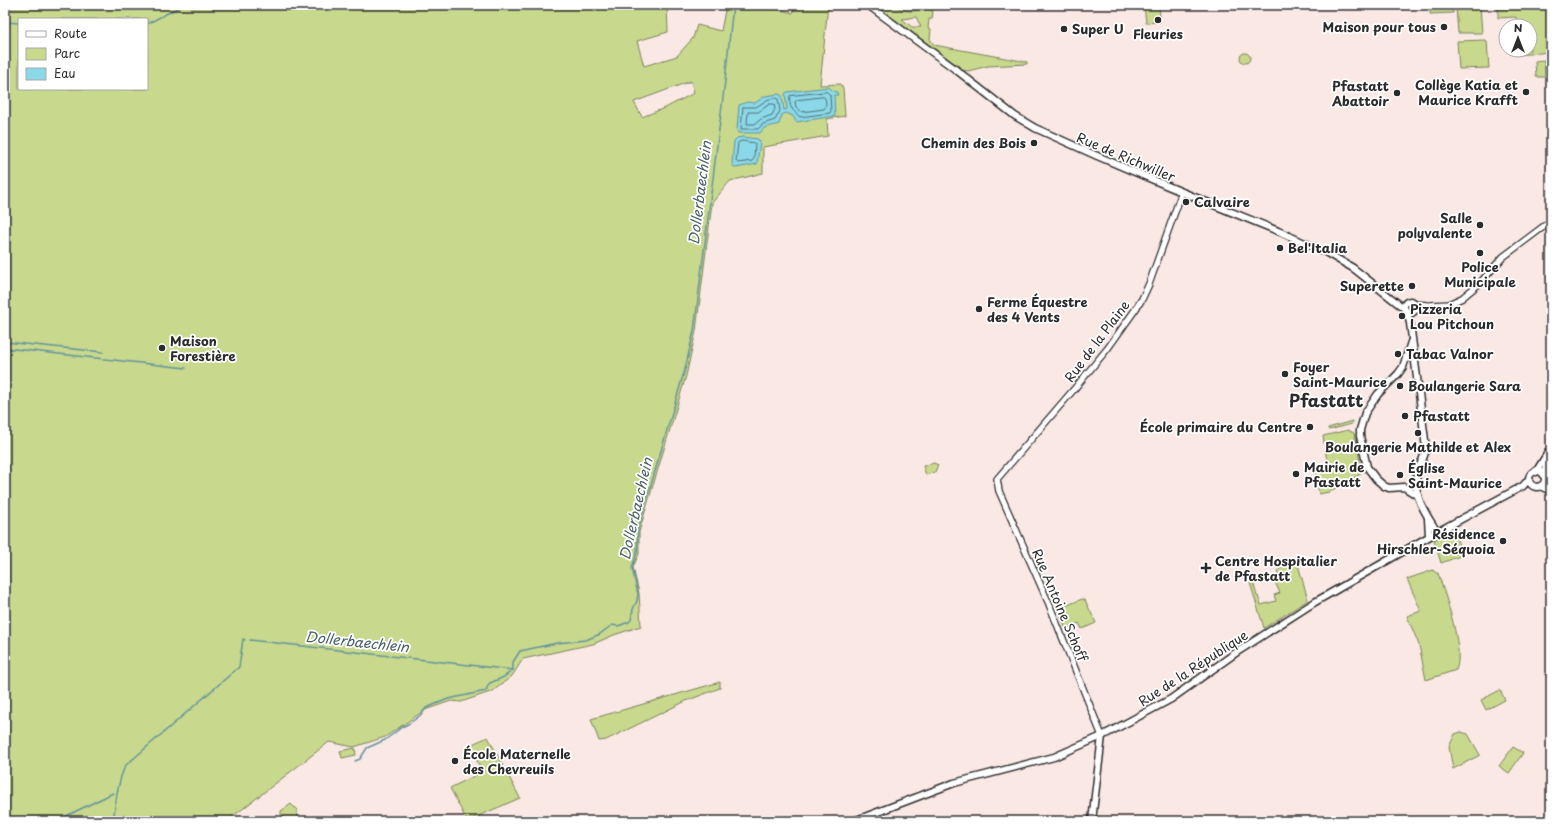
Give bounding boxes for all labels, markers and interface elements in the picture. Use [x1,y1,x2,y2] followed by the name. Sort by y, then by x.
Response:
[1153,15,1163,25] marker: Fleuries
[1322,17,1436,36] place label: Maison pour tous
[18,18,148,90] legend
[1498,18,1538,58] north arrow
[1072,19,1124,38] place label: Super U
[1514,19,1523,36] text: N
[1439,22,1449,32] marker: Maison pour tous
[54,24,87,42] text: Route
[1059,24,1069,34] marker: Super U
[1133,24,1183,43] place label: Fleuries
[54,44,80,62] text: Parc
[54,64,76,82] text: Eau
[1415,75,1518,109] place label: Collège Katia et Maurice Krafft
[1331,76,1389,110] place label: Pfastatt Abattoir
[1521,87,1531,97] marker: Collège Katia et Maurice Krafft
[1392,88,1402,98] marker: Pfastatt Abattoir
[1074,127,1179,186] street label: Rue de Richwiller
[921,133,1026,152] place label: Chemin des Bois
[1029,138,1039,148] marker: Chemin des Bois
[683,139,716,246] water label: Dollerbaechlein
[1194,192,1250,211] place label: Calvaire
[1181,197,1191,207] marker: Calvaire
[1398,208,1472,242] place label: Salle polyvalente
[1475,220,1485,230] marker: Salle polyvalente
[1288,238,1347,257] place label: Bel'Italia
[1275,243,1285,253] marker: Bel'Italia
[1475,248,1485,258] marker: Police Municipale
[1444,257,1516,291] place label: Police Municipale
[1340,276,1404,295] place label: Superette
[1407,281,1417,291] marker: Superette
[987,292,1088,326] place label: Ferme Équestre des 4 Vents
[1059,296,1134,386] street label: Rue de la Plaine
[1410,299,1494,333] place label: Pizzeria Lou Pitchoun
[974,304,984,314] marker: Ferme Équestre des 4 Vents
[1397,311,1407,321] marker: Pizzeria Lou Pitchoun
[170,331,236,365] place label: Maison Forestière
[157,343,167,353] marker: Maison Forestière
[1406,344,1494,363] place label: Tabac Valnor
[1393,349,1403,359] marker: Tabac Valnor
[1293,357,1387,391] place label: Foyer Saint-Maurice
[1280,369,1290,379] marker: Foyer Saint-Maurice
[1408,376,1521,395] place label: Boulangerie Sara
[1395,381,1405,391] marker: Boulangerie Sara
[1289,387,1363,413] district label: Pfastatt
[1413,406,1470,425] place label: Pfastatt
[1400,411,1410,421] marker: Pfastatt
[1140,417,1302,436] place label: École primaire du Centre
[1305,422,1315,432] marker: École primaire du Centre
[1413,428,1423,438] marker: Boulangerie Mathilde et Alex
[1325,437,1512,456] place label: Boulangerie Mathilde et Alex
[614,455,658,562] water label: Dollerbaechlein
[1304,457,1364,491] place label: Mairie de Pfastatt
[1408,458,1502,492] place label: Église Saint-Maurice
[1291,469,1301,479] marker: Mairie de Pfastatt
[1395,470,1405,480] marker: Église Saint-Maurice
[1377,524,1495,558] place label: Résidence Hirschler-Séquoia
[1498,536,1508,546] marker: Résidence Hirschler-Séquoia
[1028,546,1093,665] street label: Rue Antoine Schoff
[1215,551,1337,585] place label: Centre Hospitalier de Pfastatt
[1200,562,1212,574] marker: Centre Hospitalier de Pfastatt
[1134,625,1251,710] street label: Rue de la République
[304,626,411,658] water label: Dollerbaechlein
[463,744,571,778] place label: École Maternelle des Chevreuils
[450,756,460,766] marker: École Maternelle des Chevreuils

